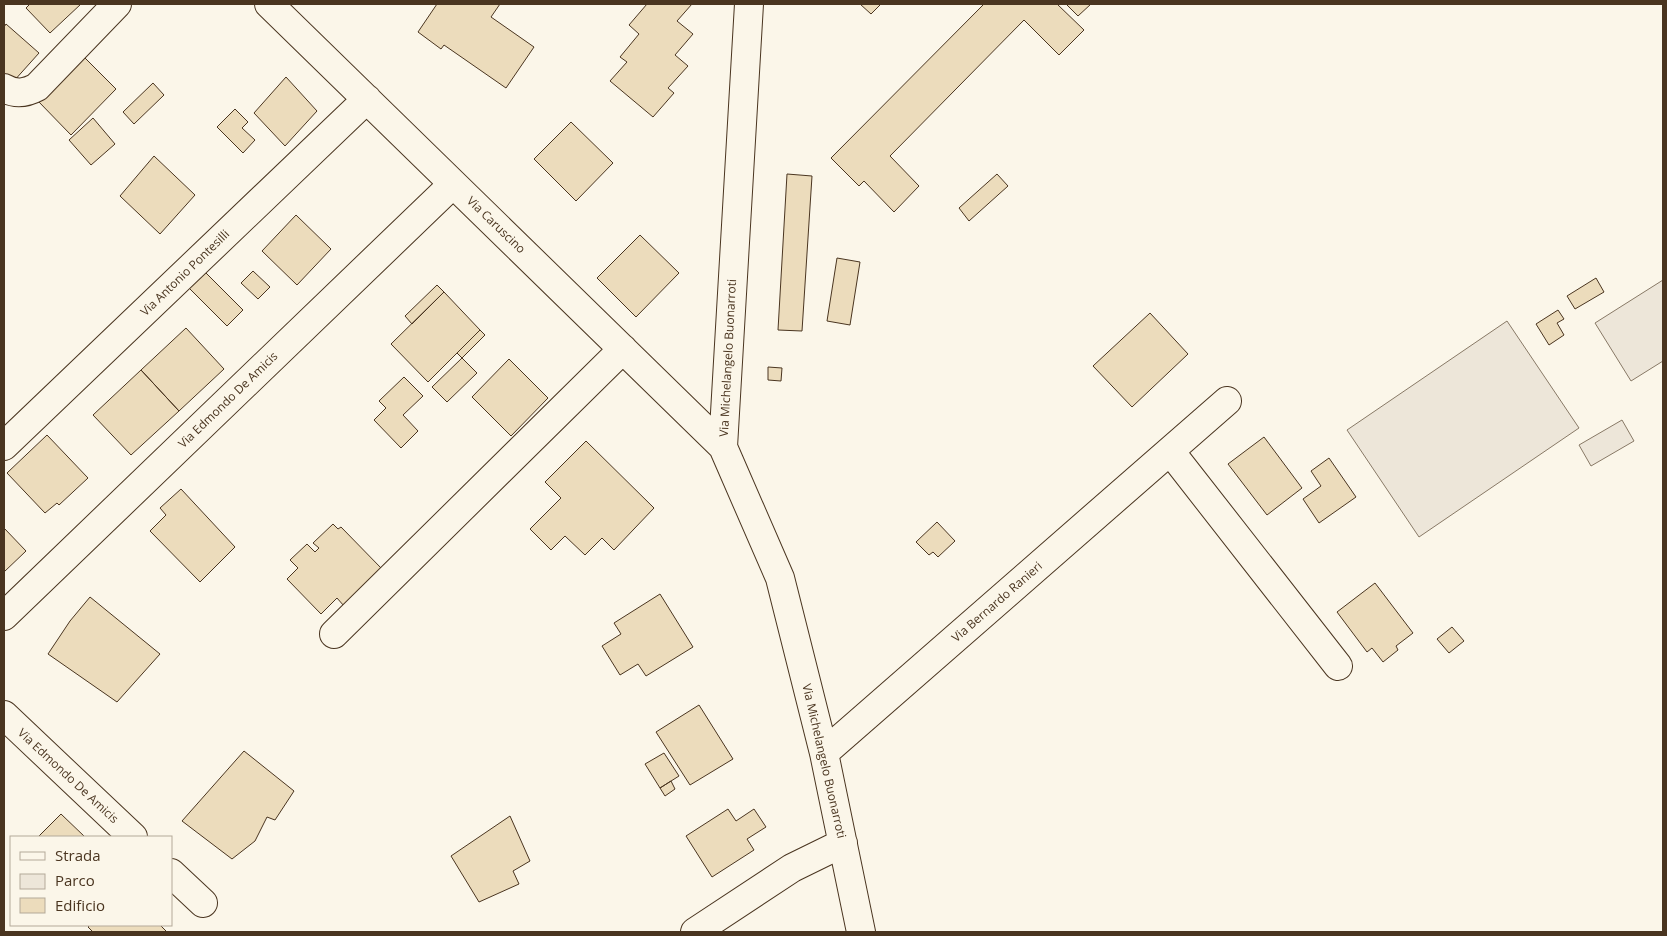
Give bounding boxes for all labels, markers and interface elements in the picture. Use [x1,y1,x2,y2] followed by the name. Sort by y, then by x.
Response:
[463,192,529,257] street label: Via Caruscino
[136,226,233,320] street label: Via Antonio Pontesilli
[715,279,740,437] street label: Via Michelangelo Buonarroti
[174,347,281,452] street label: Via Edmondo De Amicis
[948,557,1046,646] street label: Via Bernardo Ranieri
[798,682,851,840] street label: Via Michelangelo Buonarroti
[14,724,123,827] street label: Via Edmondo De Amicis
[10,836,172,926] legend
[55,845,101,865] text: Strada
[55,870,95,890] text: Parco
[55,895,105,915] text: Edificio

